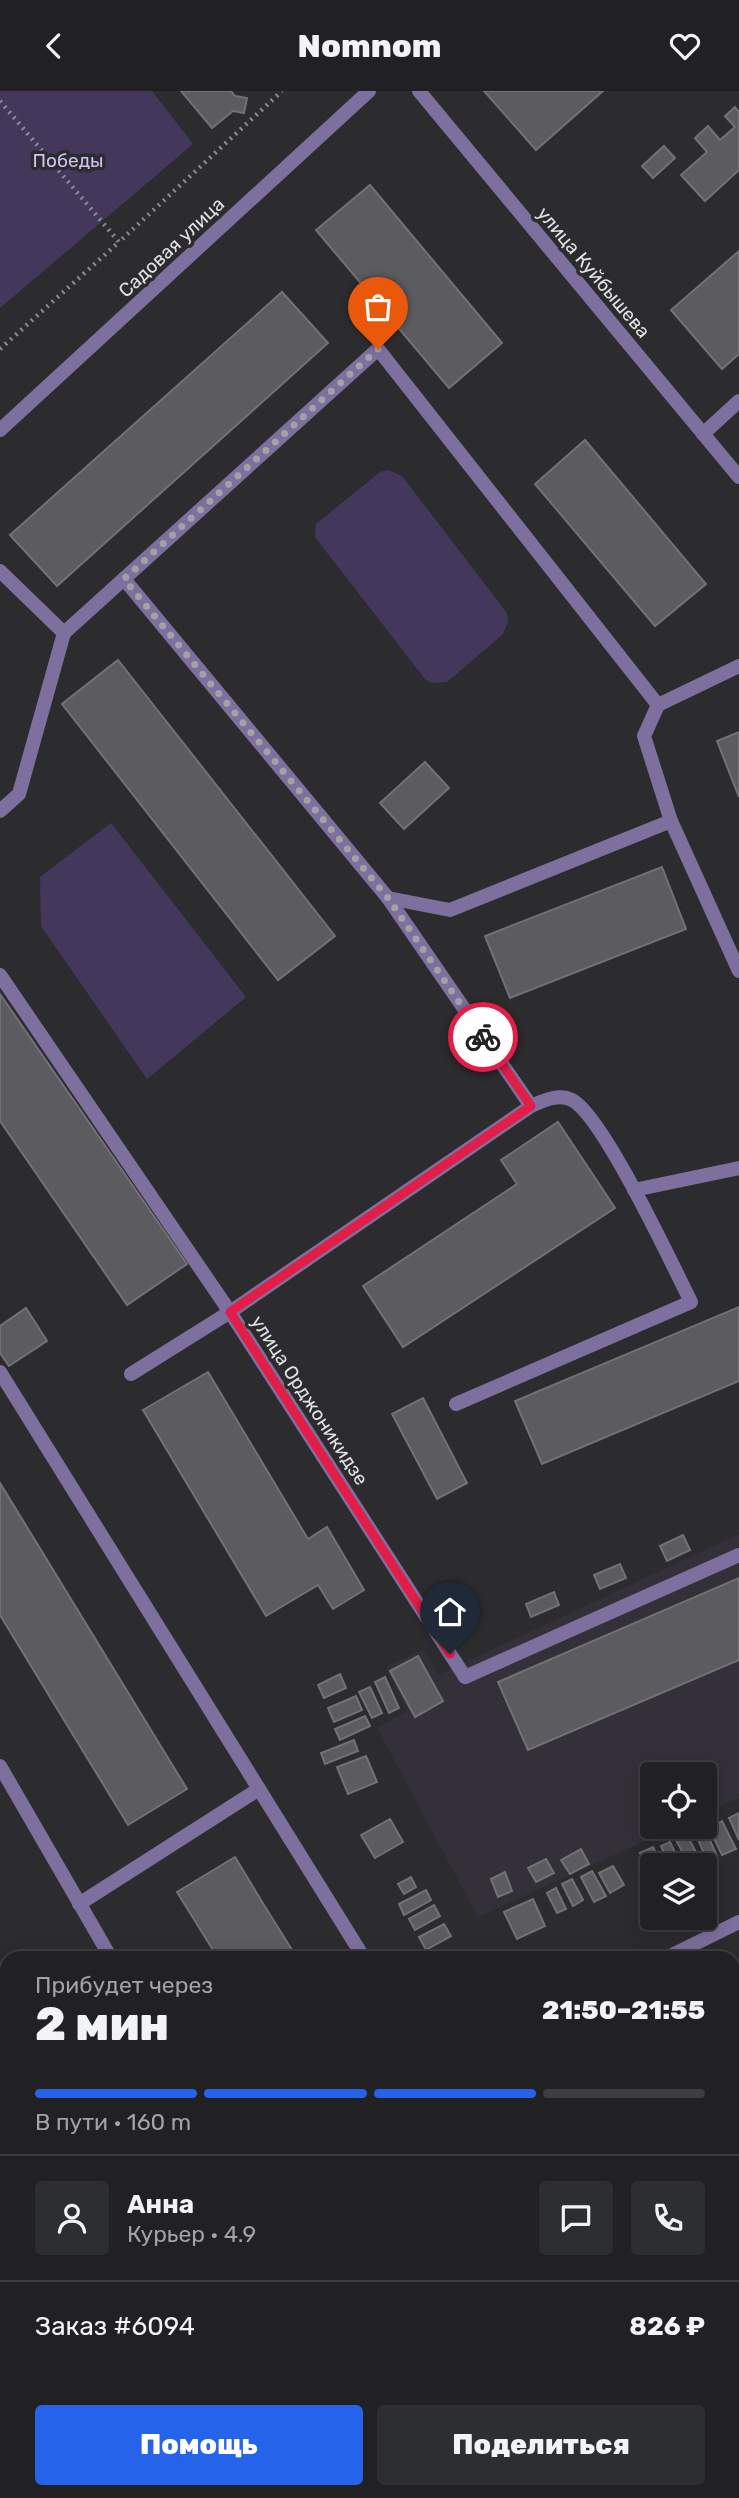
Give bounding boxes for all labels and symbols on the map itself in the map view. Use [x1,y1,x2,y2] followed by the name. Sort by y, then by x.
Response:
[32,149,104,172] park label: Победы
[114,192,229,302] street label: Садовая улица
[532,202,655,342] street label: улица Куйбышева
[348,277,408,349] pin
[448,1002,518,1072] courier
[246,1311,373,1489] street label: улица Орджоникидзе
[420,1582,480,1654] pin

